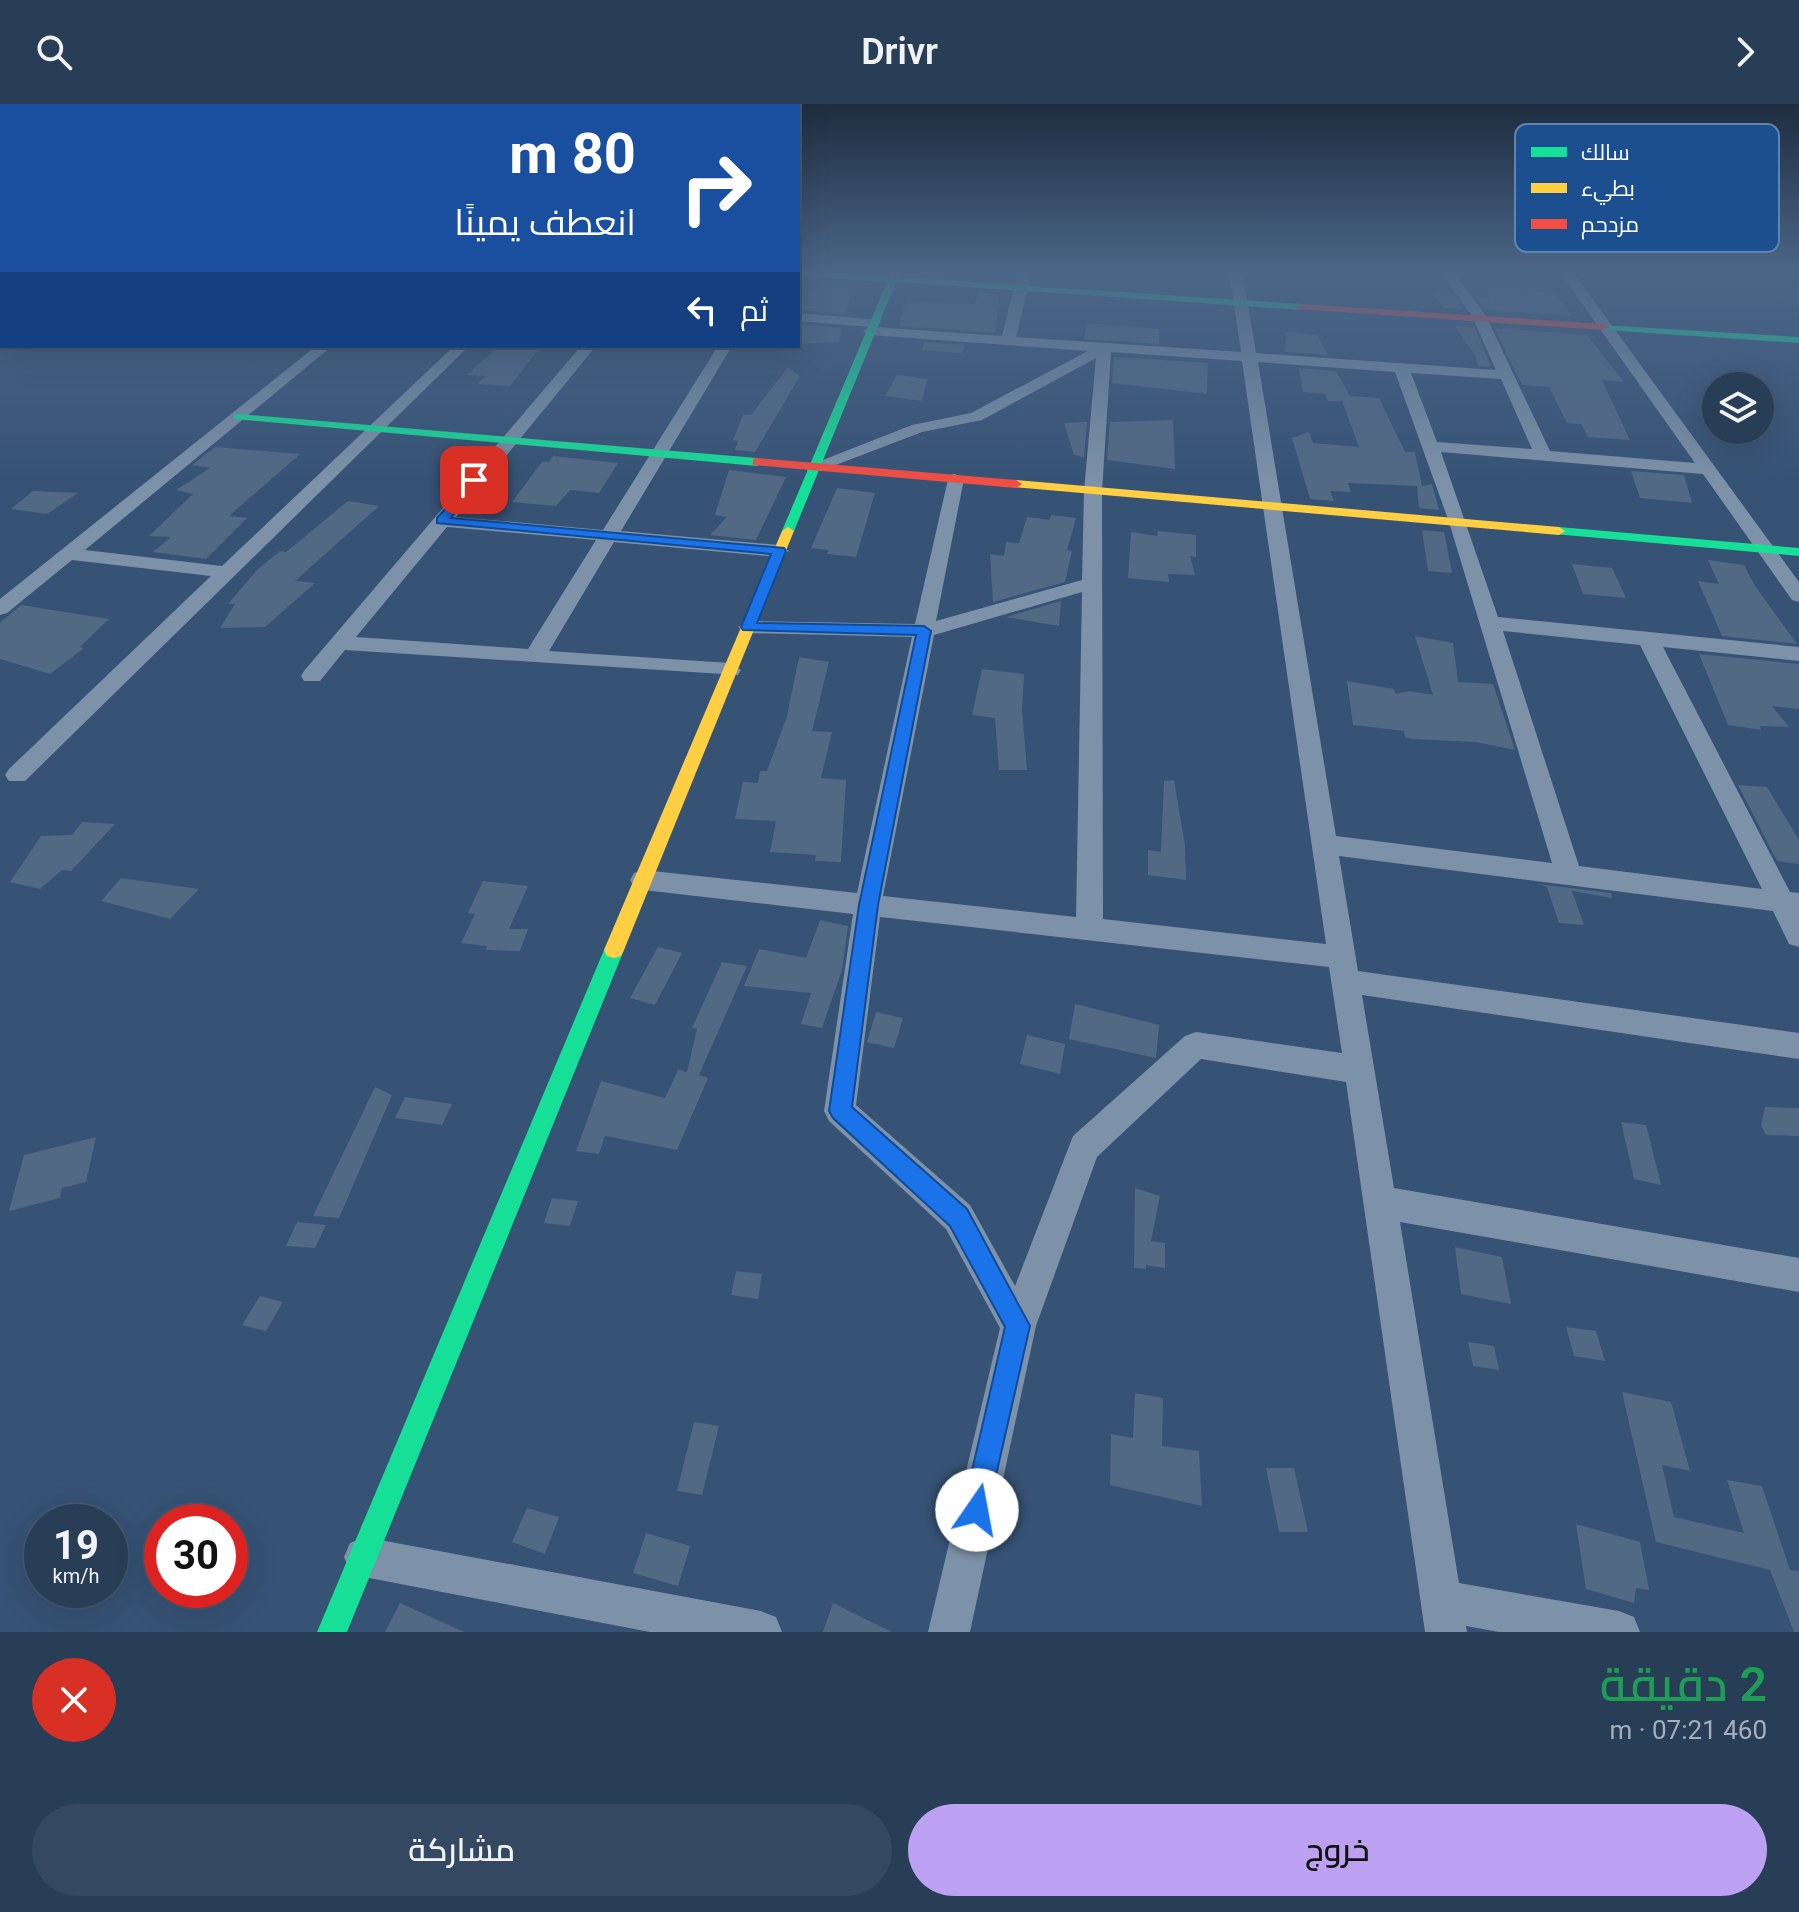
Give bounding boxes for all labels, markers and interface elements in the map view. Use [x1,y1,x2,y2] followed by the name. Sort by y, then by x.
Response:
[32,30,76,74] icon: search
[1723,30,1767,74] icon: forward
[861,31,938,73] text: Drivr
[509,121,636,187] text: 80 m
[1515,124,1779,252] legend
[664,136,768,240] icon: right
[1581,140,1630,165] text: سالك
[1581,176,1635,205] text: بطيء
[454,202,636,244] text: انعطف يمينًا
[1581,212,1639,240] text: مزدحم
[680,288,724,332] icon: left
[740,293,768,328] text: ثم
[1702,372,1774,444] map controls
[1702,372,1774,444] button: layers
[440,446,508,514] pin
[452,458,496,502] icon: arrive
[935,1468,1019,1552] position arrow
[144,1504,248,1608] speed limit sign: 30
[53,1522,99,1569] text: 19
[53,1564,99,1588] text: km/h
[1600,1656,1767,1713] text: 2 دقيقة
[32,1658,116,1742] button: close
[1609,1715,1767,1745] text: 460 m · 07:21
[32,1804,892,1896] button: مشاركة
[908,1804,1767,1896] button: خروج

